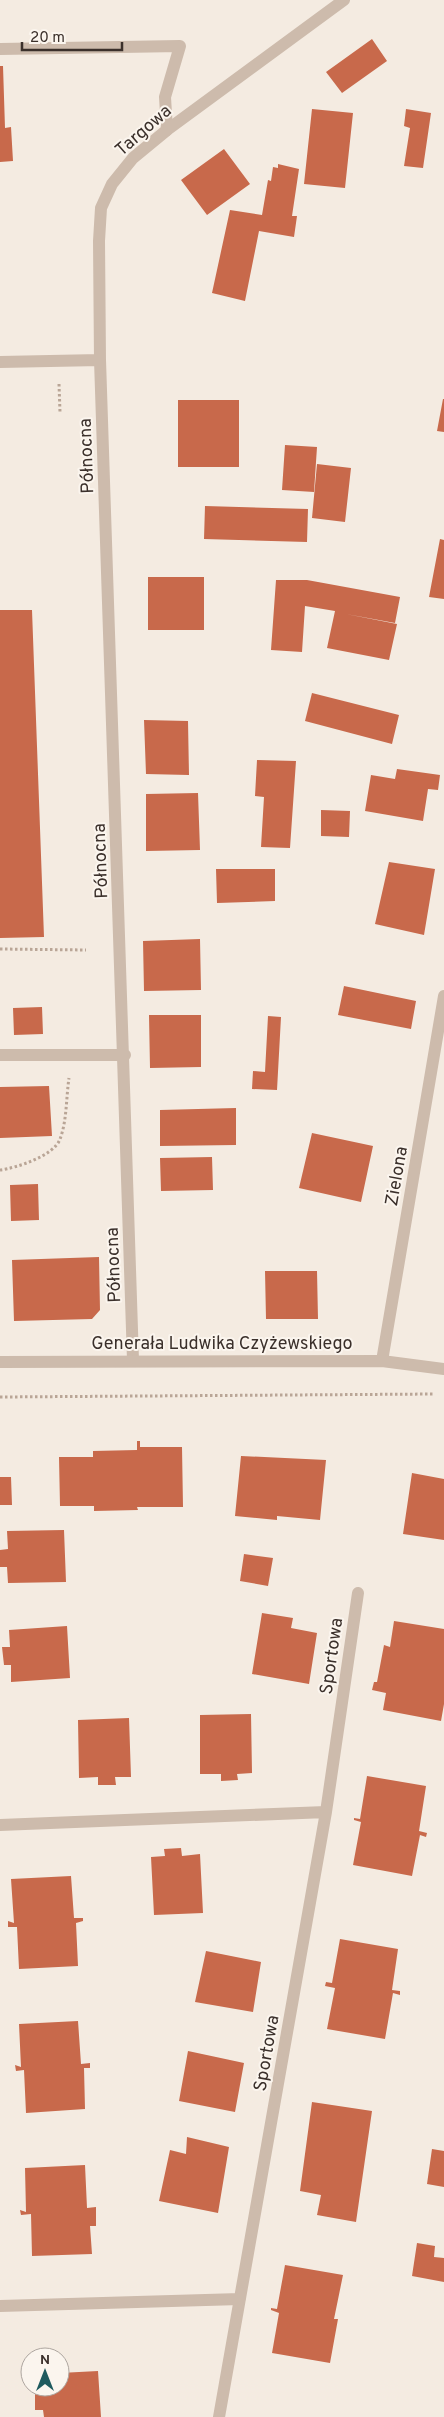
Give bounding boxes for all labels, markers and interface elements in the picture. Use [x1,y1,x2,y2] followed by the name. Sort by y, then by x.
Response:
[22,20,122,52] scale bar
[30,29,65,48] text: 20 m
[111,100,177,162] street label: Targowa
[75,418,100,494] street label: Północna
[89,823,114,899] street label: Północna
[381,1145,414,1208] street label: Zielona
[102,1227,127,1303] street label: Północna
[91,1333,353,1356] street label: Generała Ludwika Czyżewskiego
[316,1616,349,1696] street label: Sportowa
[249,2013,285,2093] street label: Sportowa
[20,2347,70,2397] north arrow
[40,2352,50,2369] text: N

